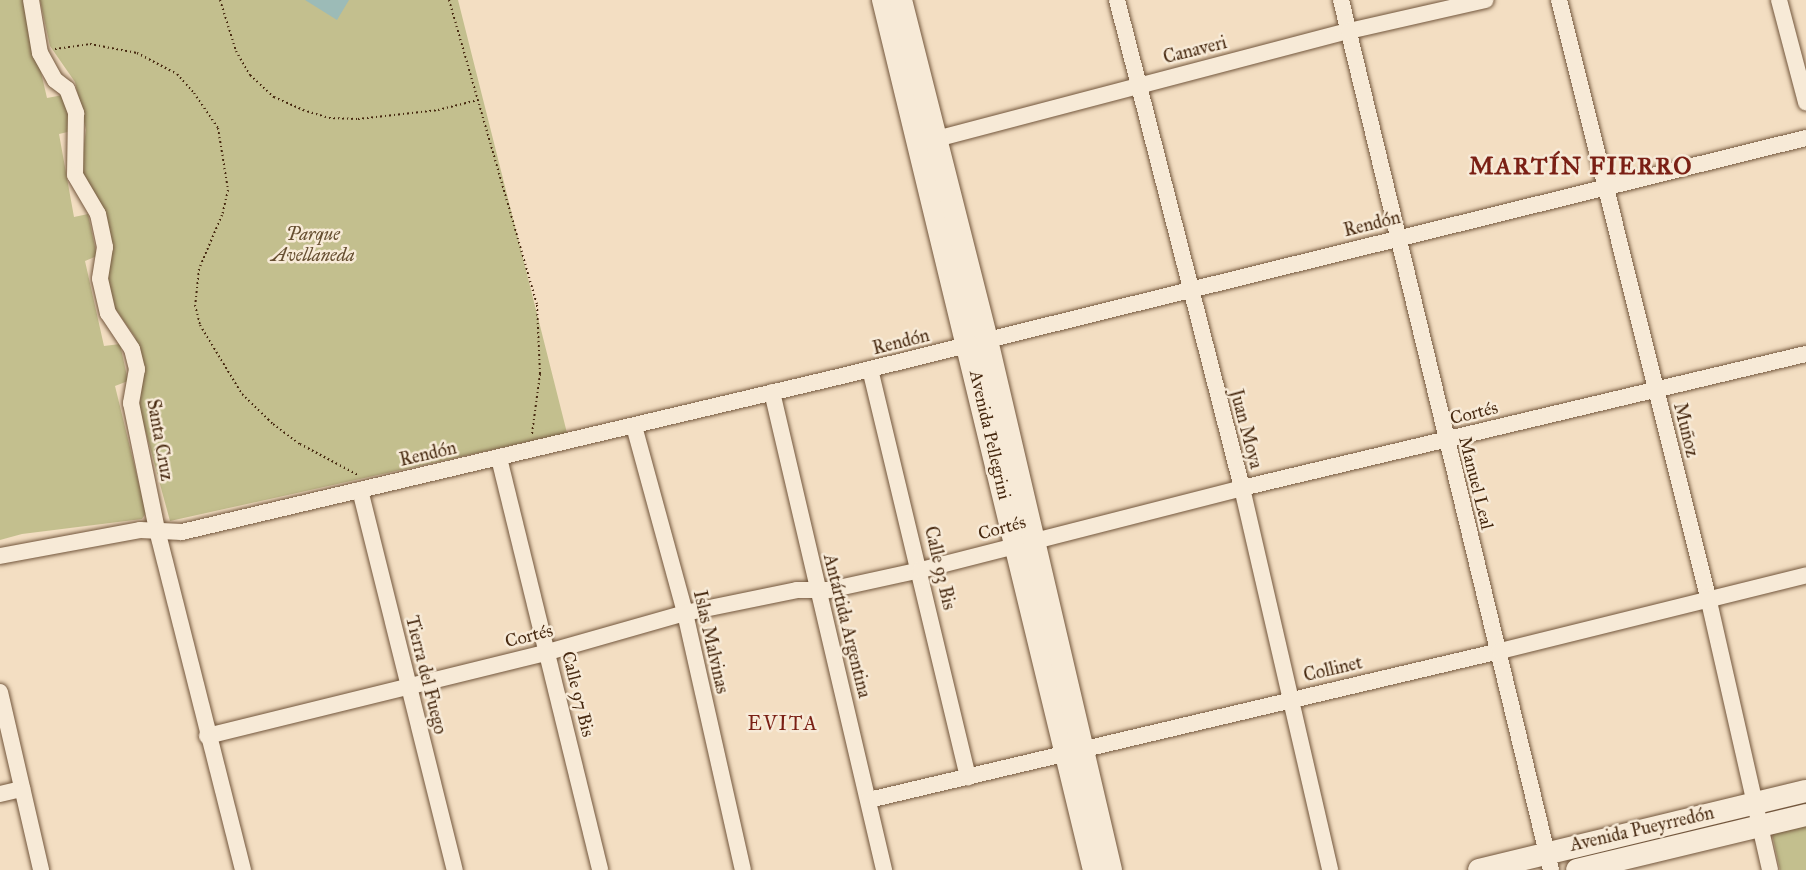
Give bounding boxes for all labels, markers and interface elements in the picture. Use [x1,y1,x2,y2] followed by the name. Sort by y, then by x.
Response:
[1161,32,1229,68] street label: Canaveri
[1469,153,1693,181] district label: MARTÍN FIERRO
[1341,207,1403,241] street label: Rendón
[271,224,355,266] park label: Parque Avellaneda
[870,325,932,359] street label: Rendón
[965,368,1015,502] street label: Avenida Pellegrini
[1225,387,1267,471] street label: Juan Moya
[1448,397,1500,429] street label: Cortés
[142,398,178,482] street label: Santa Cruz
[1669,401,1703,459] street label: Muñoz
[1454,434,1498,532] street label: Manuel Leal
[397,437,459,471] street label: Rendón
[976,511,1028,545] street label: Cortés
[920,524,960,612] street label: Calle 93 Bis
[819,552,875,700] street label: Antártida Argentina
[689,588,733,696] street label: Islas Malvinas
[401,614,451,736] street label: Tierra del Fuego
[503,620,555,652] street label: Cortés
[557,649,599,739] street label: Calle 97 Bis
[1301,652,1365,686] street label: Collinet
[748,711,818,735] district label: EVITA
[1568,802,1716,856] street label: Avenida Pueyrredón

